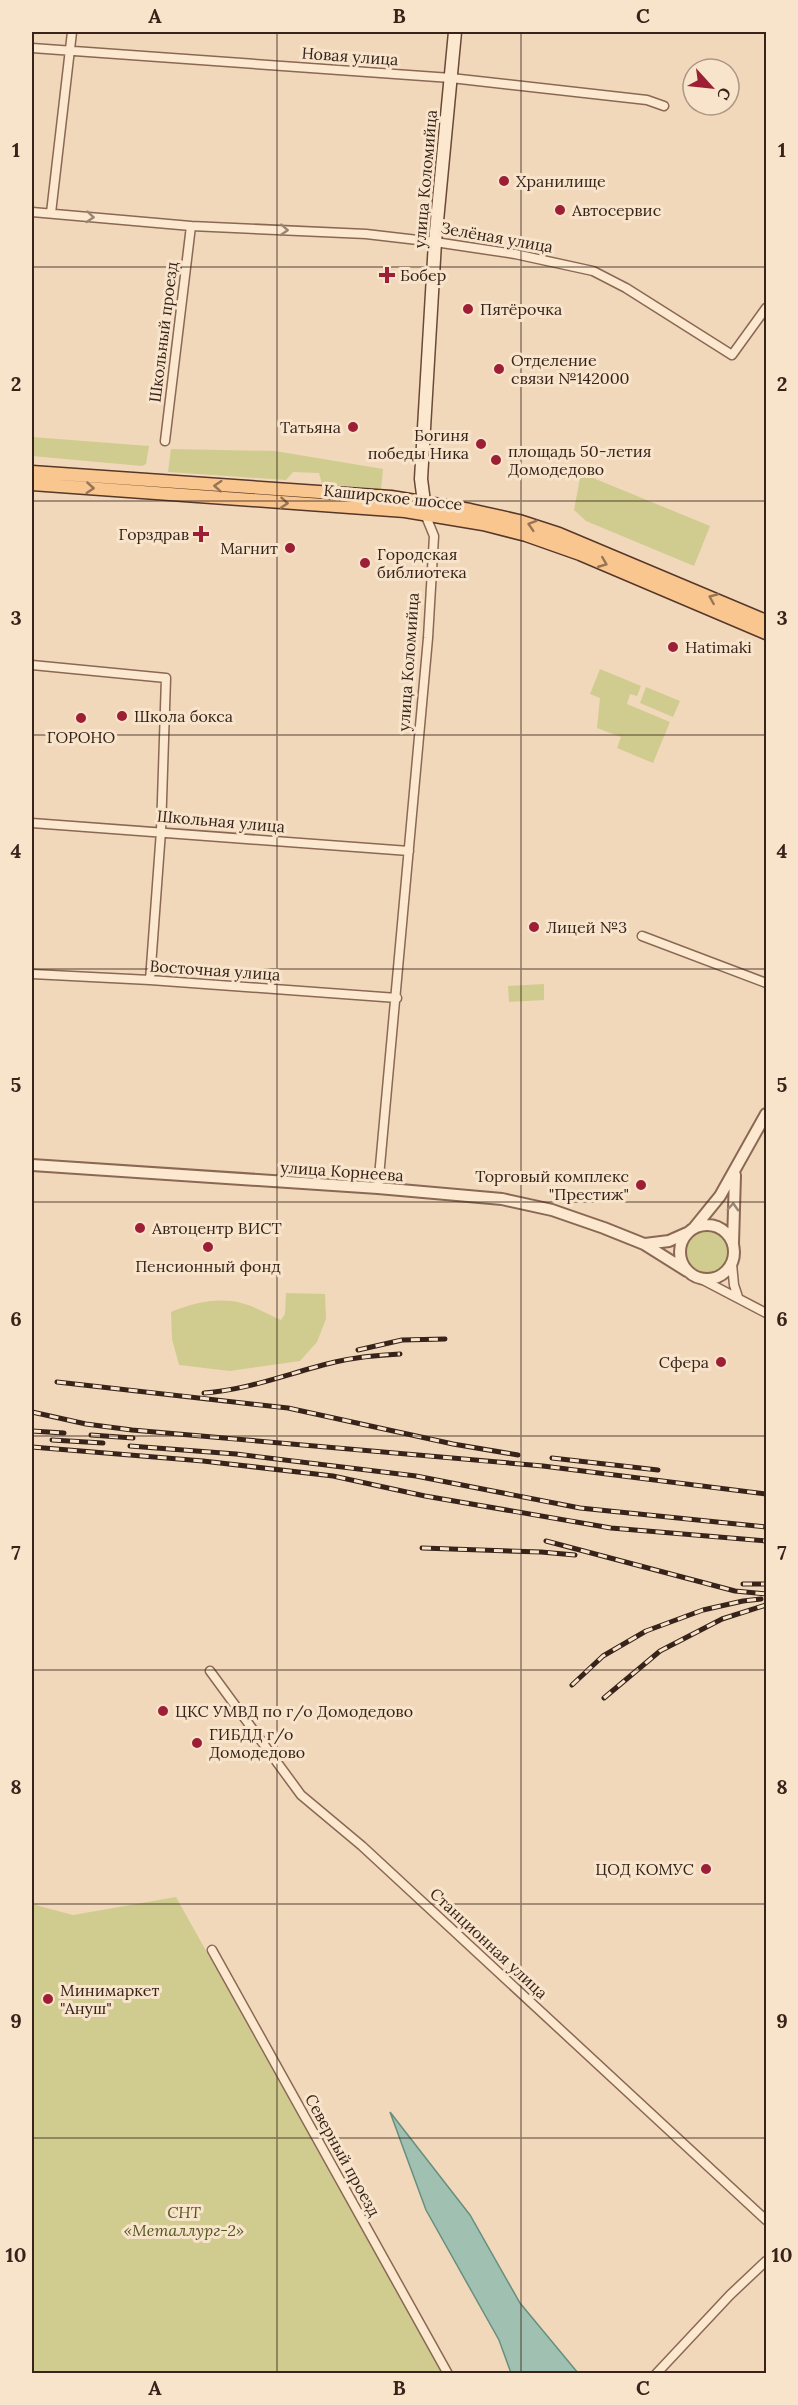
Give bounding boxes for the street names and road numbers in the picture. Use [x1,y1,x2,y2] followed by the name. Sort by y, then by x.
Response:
[301,43,399,69] street label: Новая улица
[409,109,441,249] street label: улица Коломийца
[439,217,555,257] street label: Зелёная улица
[144,260,182,404] street label: Школьный проезд
[323,480,464,514] street label: Каширское шоссе
[393,592,423,732] street label: улица Коломийца
[156,805,286,837] street label: Школьная улица
[149,955,281,985] street label: Восточная улица
[280,1157,404,1185] street label: улица Корнеева
[426,1883,552,2003] street label: Станционная улица
[301,2090,385,2220] street label: Северный проезд

